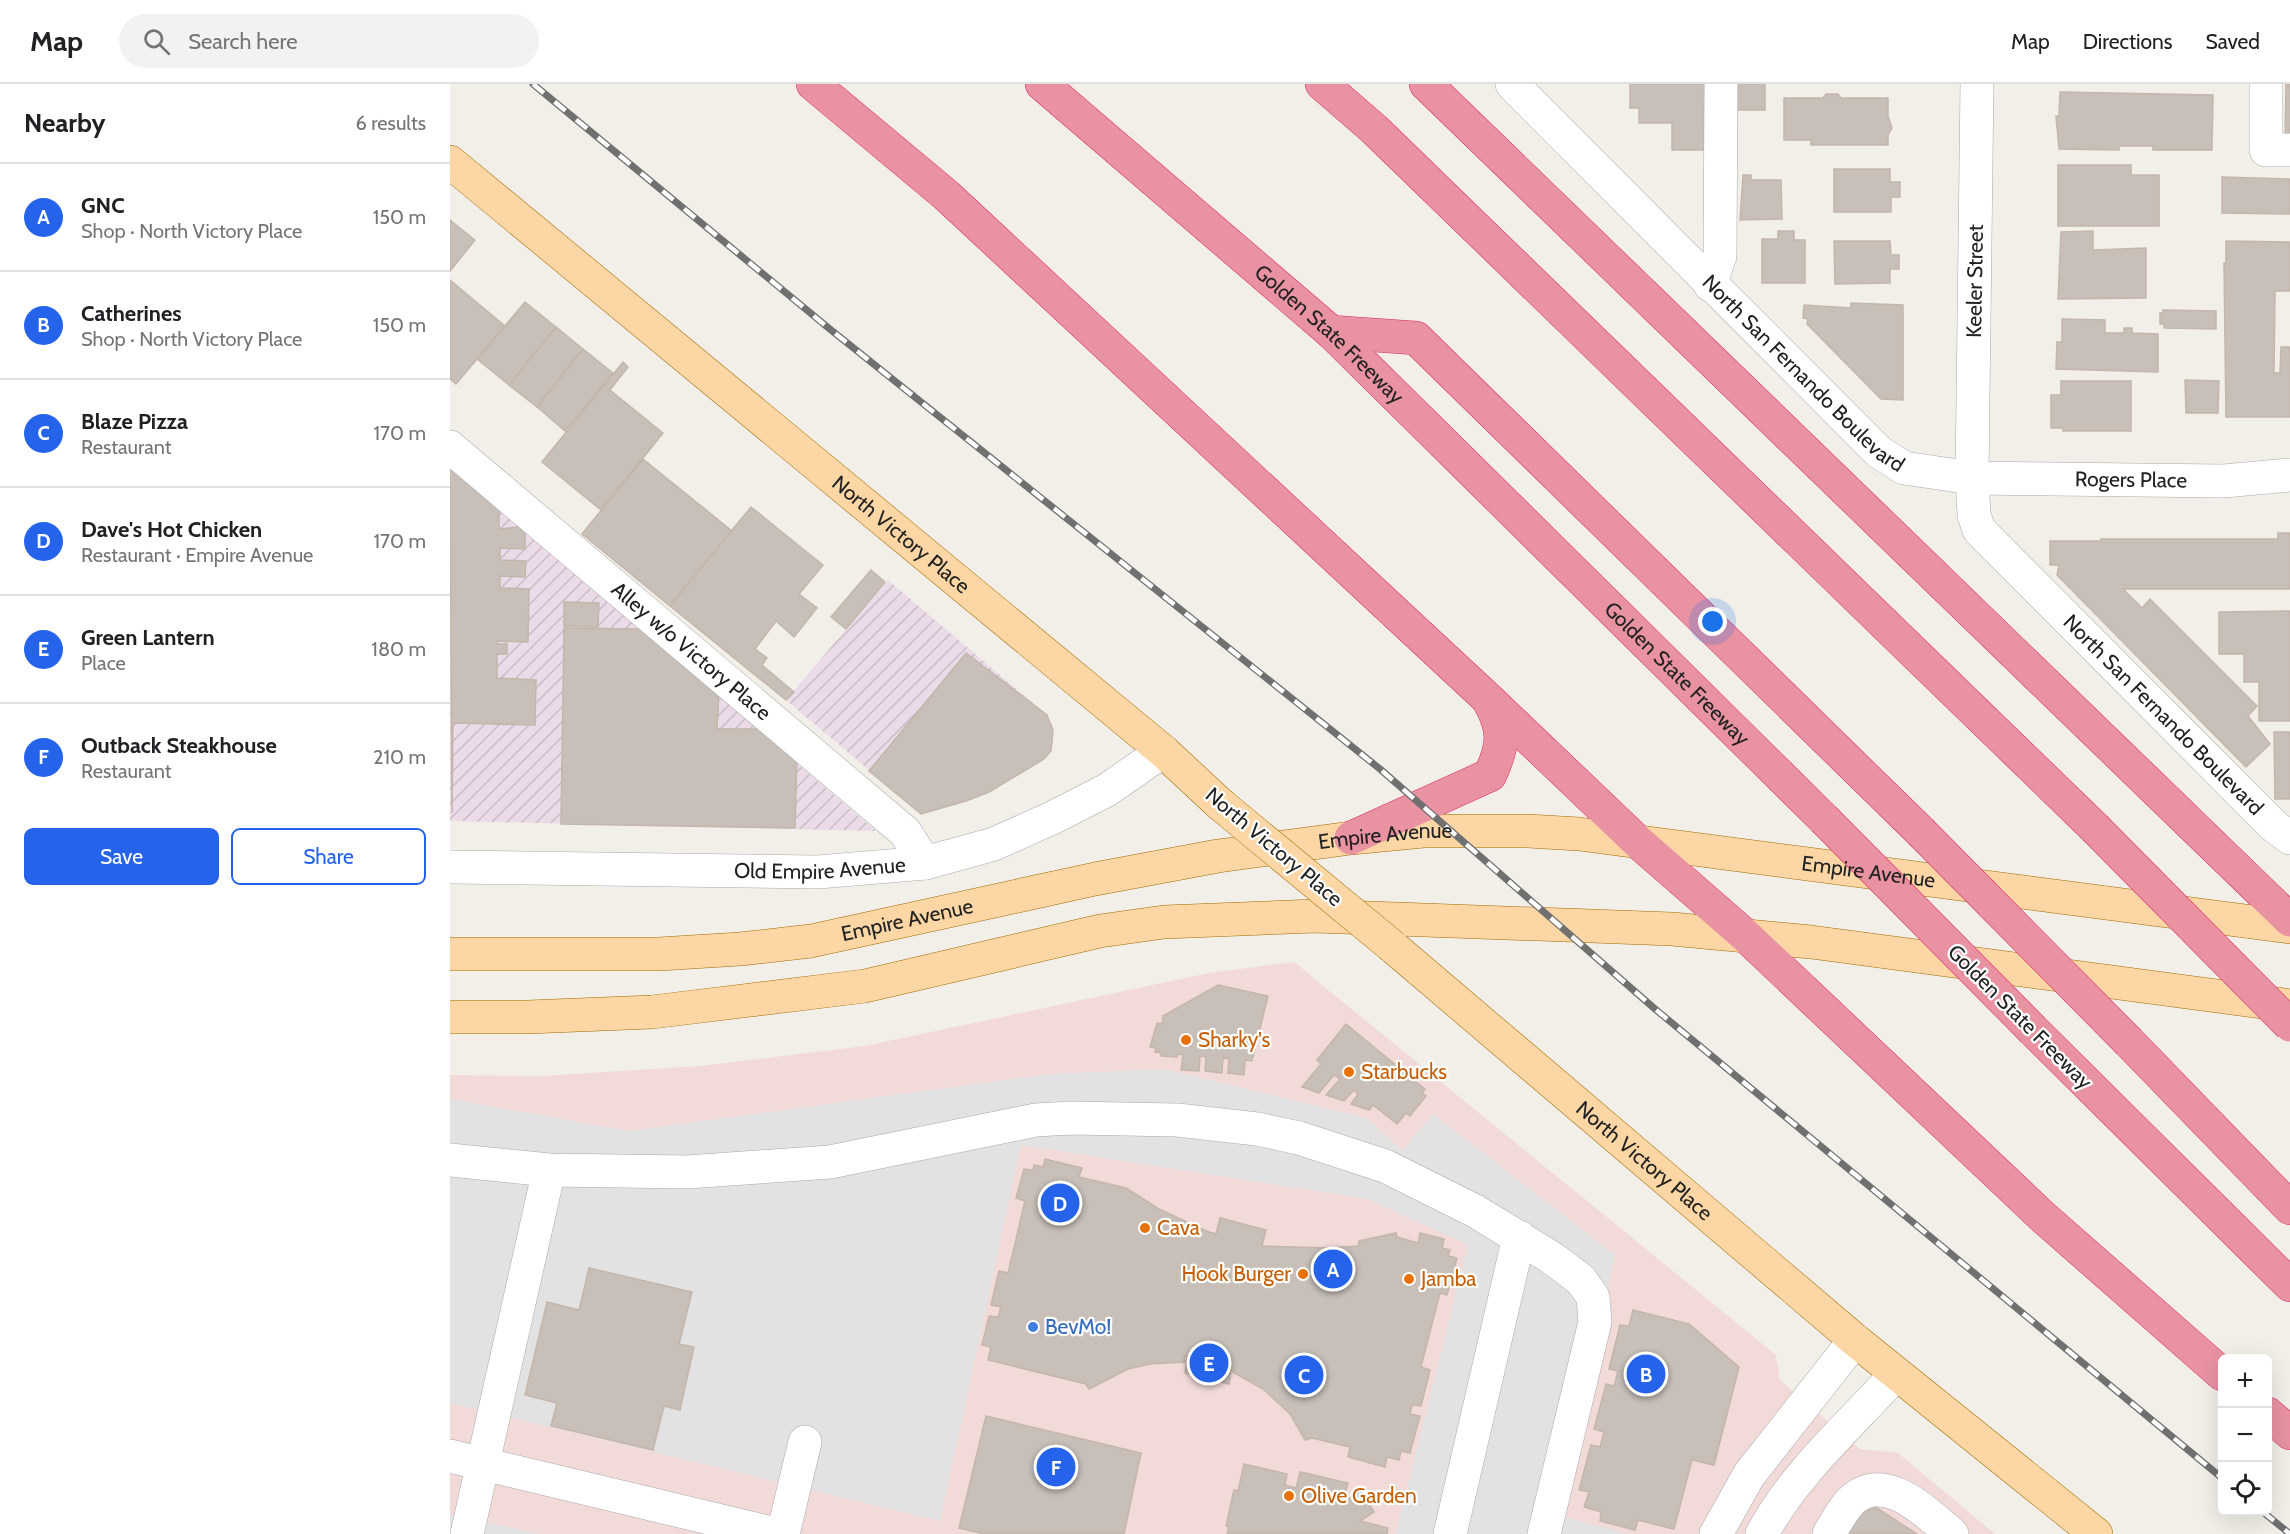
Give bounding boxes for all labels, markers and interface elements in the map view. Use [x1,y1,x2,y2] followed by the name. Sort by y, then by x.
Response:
[119,14,539,68] search box
[30,24,83,58] text: Map
[140,25,173,58] icon: search
[188,28,297,55] text: Search here
[2011,29,2050,54] text: Map
[2083,29,2172,54] text: Directions
[2205,29,2260,54] text: Saved
[24,107,105,139] text: Nearby
[355,111,426,135] text: 6 results
[81,192,125,219] text: GNC
[37,205,50,229] text: A
[373,205,426,229] text: 150 m
[81,219,302,243] text: Shop · North Victory Place
[1961,224,1988,338] street label: Keeler Street
[1250,259,1410,409] street label: Golden State Freeway
[1697,269,1909,477] street label: North San Fernando Boulevard
[81,300,182,327] text: Catherines
[37,313,50,337] text: B
[373,313,426,337] text: 150 m
[81,327,302,351] text: Shop · North Victory Place
[81,408,188,435] text: Blaze Pizza
[37,421,50,445] text: C
[374,421,426,445] text: 170 m
[81,435,172,459] text: Restaurant
[2075,466,2187,493] street label: Rogers Place
[827,470,976,599] street label: North Victory Place
[81,516,262,543] text: Dave's Hot Chicken
[36,529,51,553] text: D
[374,529,426,553] text: 170 m
[81,543,313,567] text: Restaurant · Empire Avenue
[607,576,777,725] street label: Alley w/o Victory Place
[1599,596,1755,751] street label: Golden State Freeway
[1698,607,1727,636] your location
[2059,609,2269,820] street label: North San Fernando Boulevard
[81,624,215,651] text: Green Lantern
[38,637,49,661] text: E
[371,637,426,661] text: 180 m
[81,651,126,675] text: Place
[81,732,277,759] text: Outback Steakhouse
[38,745,49,769] text: F
[373,745,426,769] text: 210 m
[81,759,172,783] text: Restaurant
[1201,782,1348,911] street label: North Victory Place
[1317,818,1453,854] street label: Empire Avenue
[24,828,219,885] button: Save
[231,828,426,885] button: Share
[1800,850,1937,893] street label: Empire Avenue
[734,852,907,884] street label: Old Empire Avenue
[839,893,976,946] street label: Empire Avenue
[1943,939,2098,1094] street label: Golden State Freeway
[1198,1027,1271,1052] place label: Sharky's
[1179,1033,1193,1047] marker: Sharky's
[1361,1059,1447,1084] place label: Starbucks
[1342,1065,1356,1079] marker: Starbucks
[1571,1095,1718,1226] street label: North Victory Place
[1040,1180,1080,1226] pin: D
[1157,1215,1200,1240] place label: Cava
[1138,1221,1152,1235] marker: Cava
[1314,1246,1352,1292] pin: A
[1181,1261,1291,1286] place label: Hook Burger
[1420,1266,1476,1291] place label: Jamba
[1296,1267,1310,1281] marker: Hook Burger
[1402,1272,1416,1286] marker: Jamba
[1045,1314,1111,1339] place label: BevMo!
[1026,1320,1040,1334] marker: BevMo!
[1190,1340,1228,1386] pin: E
[1284,1352,1324,1398] pin: C
[1626,1352,1666,1396] pin: B
[2218,1354,2272,1516] map controls
[2218,1354,2272,1408] button: +
[2218,1408,2272,1462] button: −
[1036,1444,1076,1490] pin: F
[2218,1462,2272,1516] button: locate
[1301,1483,1417,1508] place label: Olive Garden
[1282,1489,1296,1503] marker: Olive Garden

